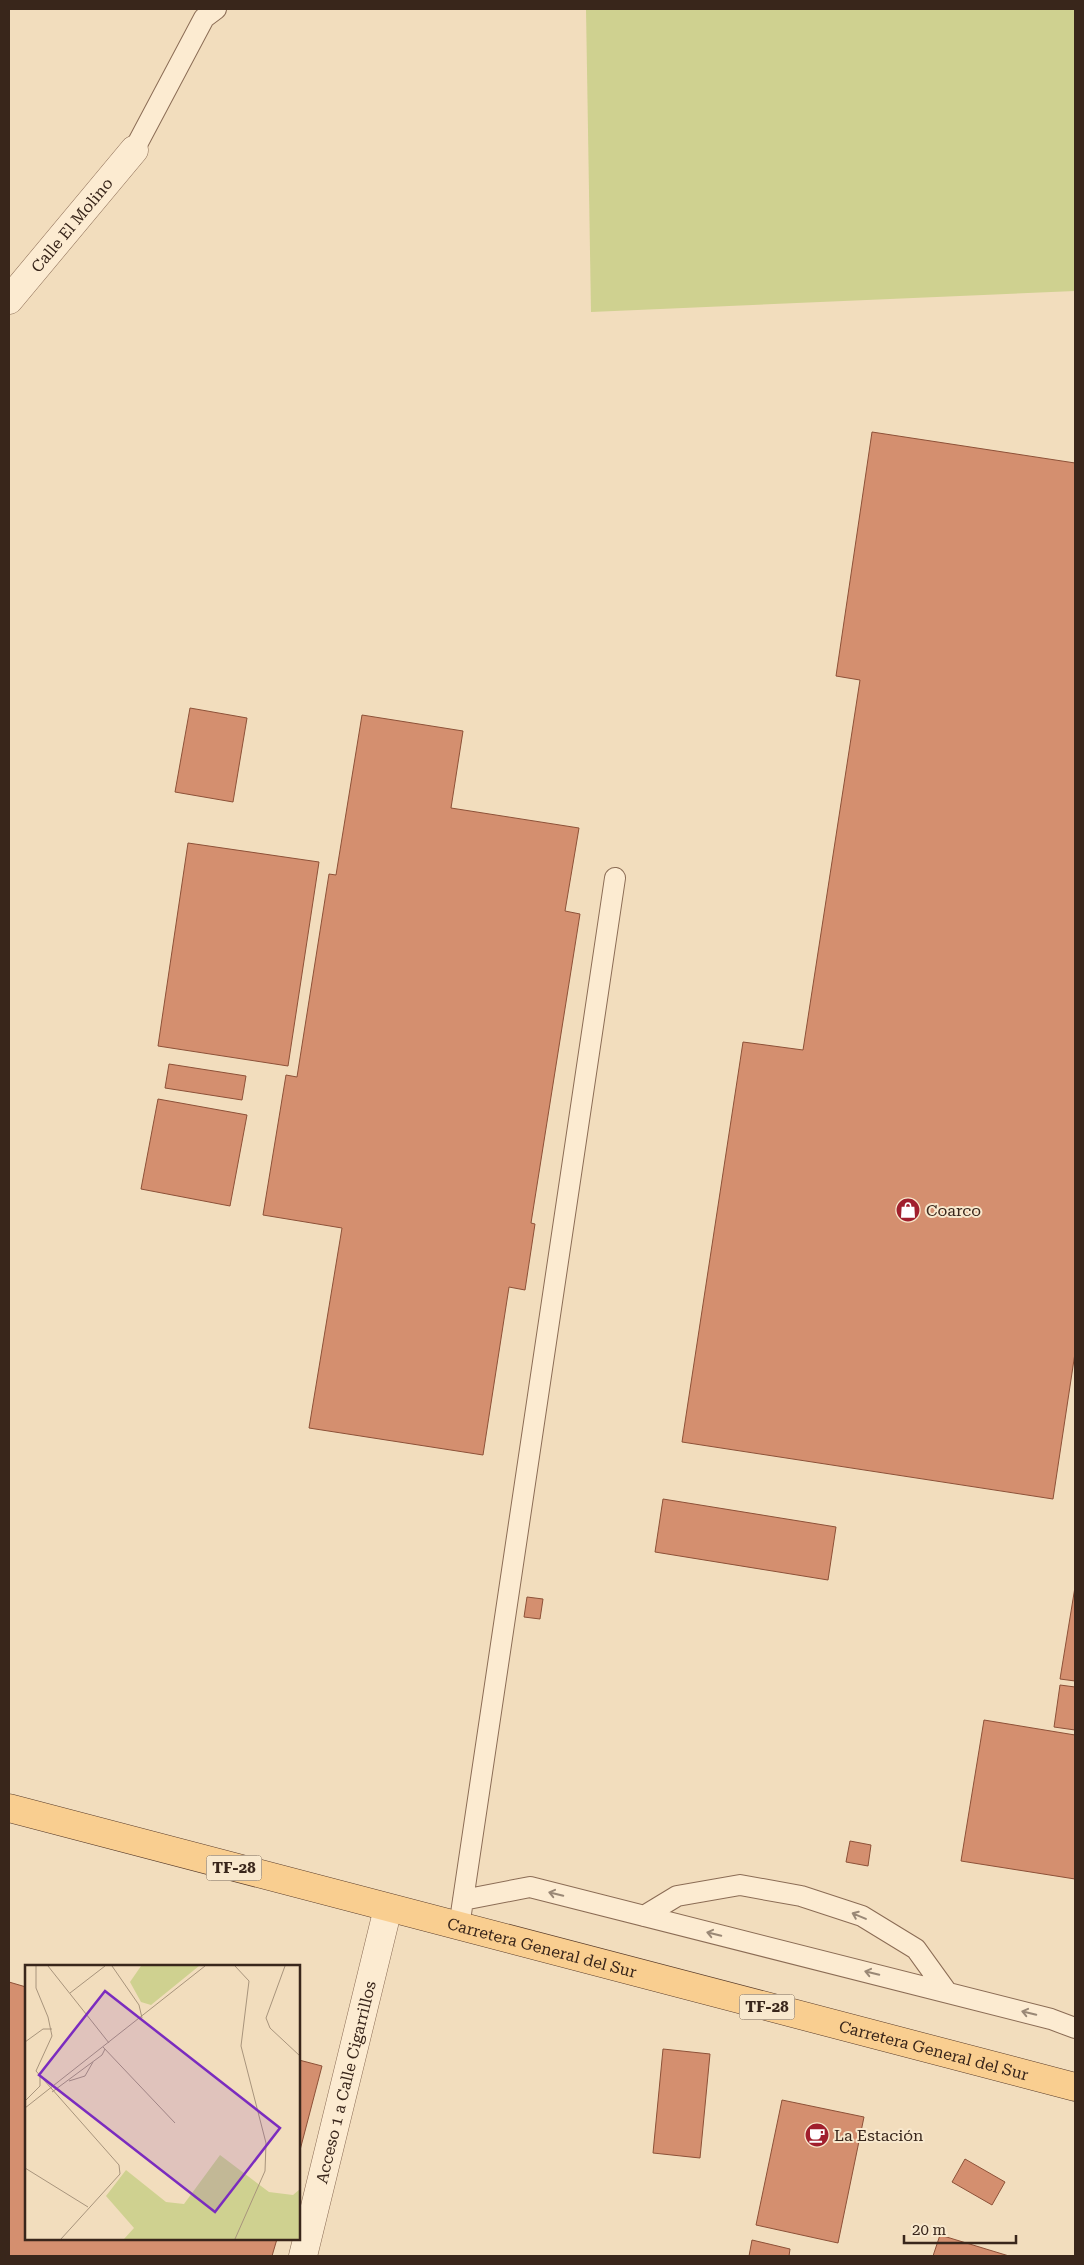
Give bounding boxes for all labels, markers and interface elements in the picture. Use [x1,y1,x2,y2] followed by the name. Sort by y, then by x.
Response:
[27,173,117,276] street label: Calle El Molino
[895,1197,921,1223] shop icon: Coarco
[926,1201,981,1220] place label: Coarco
[206,1856,262,1880] road number: TF-28
[549,1889,565,1898] one-way arrow
[852,1910,867,1920] one-way arrow
[445,1914,639,1981] street label: Carretera General del Sur
[706,1928,722,1938] one-way arrow
[25,1965,300,2240] inset map
[864,1968,880,1977] one-way arrow
[312,1978,379,2185] street label: Acceso 1 a Calle Cigarrillos
[740,1994,794,2020] road number: TF-28
[1022,2008,1038,2017] one-way arrow
[837,2016,1031,2084] street label: Carretera General del Sur
[804,2122,830,2148] cafe icon: La Estación
[834,2126,923,2145] place label: La Estación
[904,2212,1016,2244] scale bar
[912,2221,947,2239] text: 20 m

